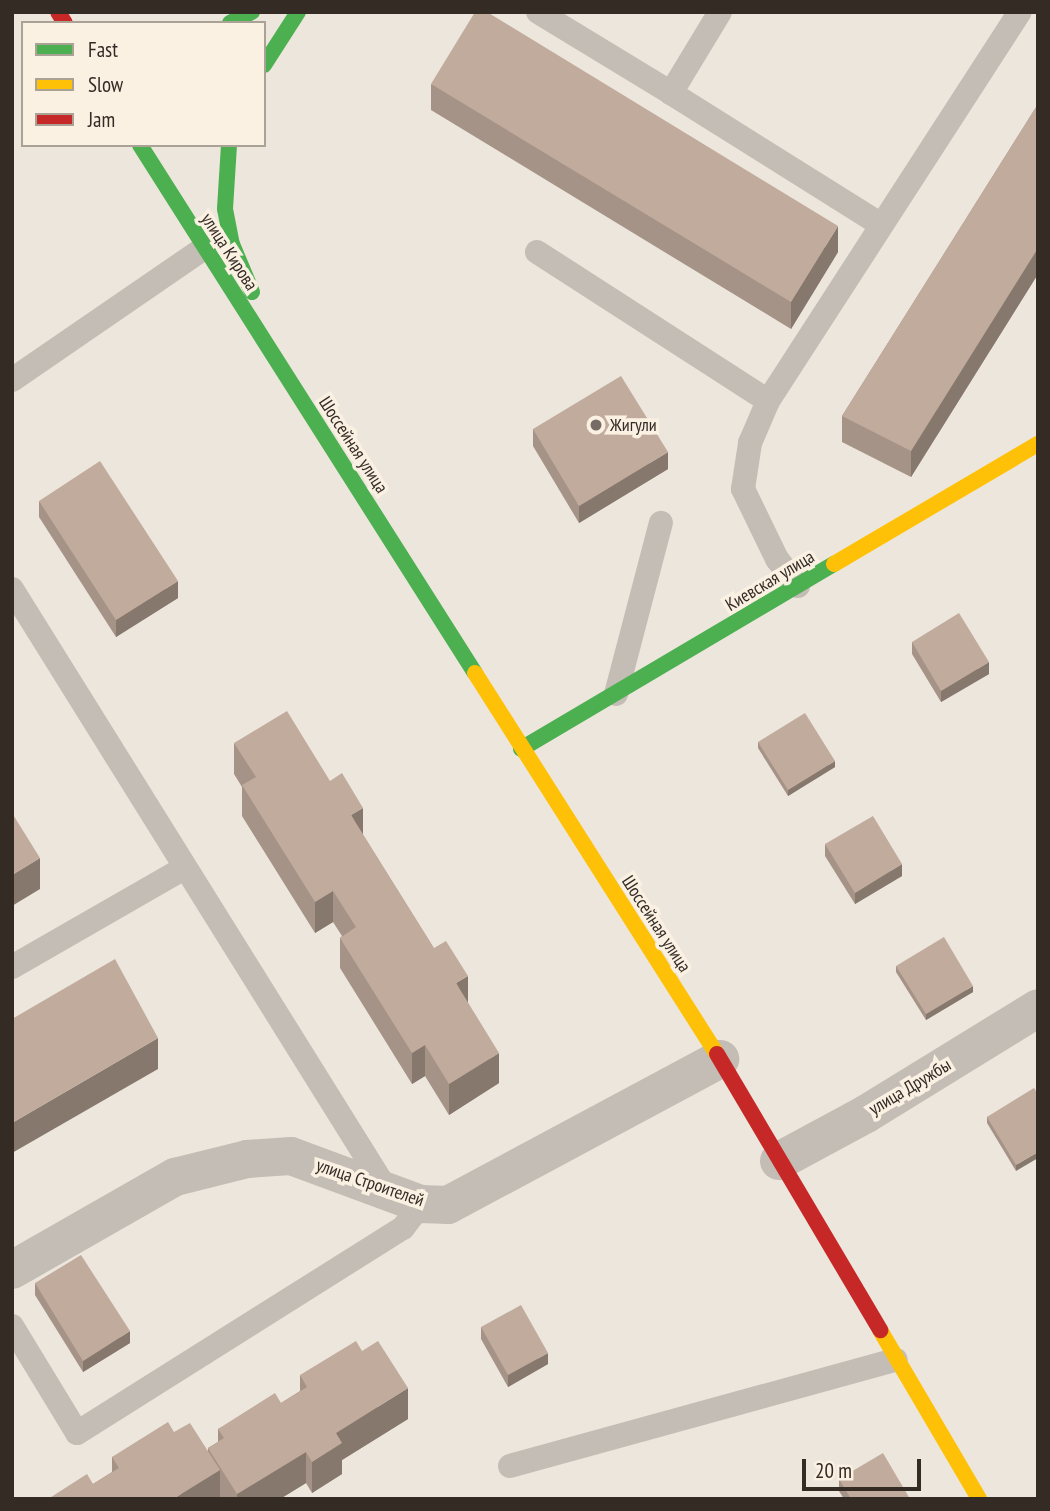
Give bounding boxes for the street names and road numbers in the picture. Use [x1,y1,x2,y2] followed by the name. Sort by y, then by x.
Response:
[196,209,262,295] street label: улица Кирова
[314,393,392,497] street label: Шоссейная улица
[722,546,818,616] street label: Киевская улица
[617,872,695,976] street label: Шоссейная улица
[865,1054,955,1120] street label: улица Дружбы
[313,1154,427,1212] street label: улица Строителей

